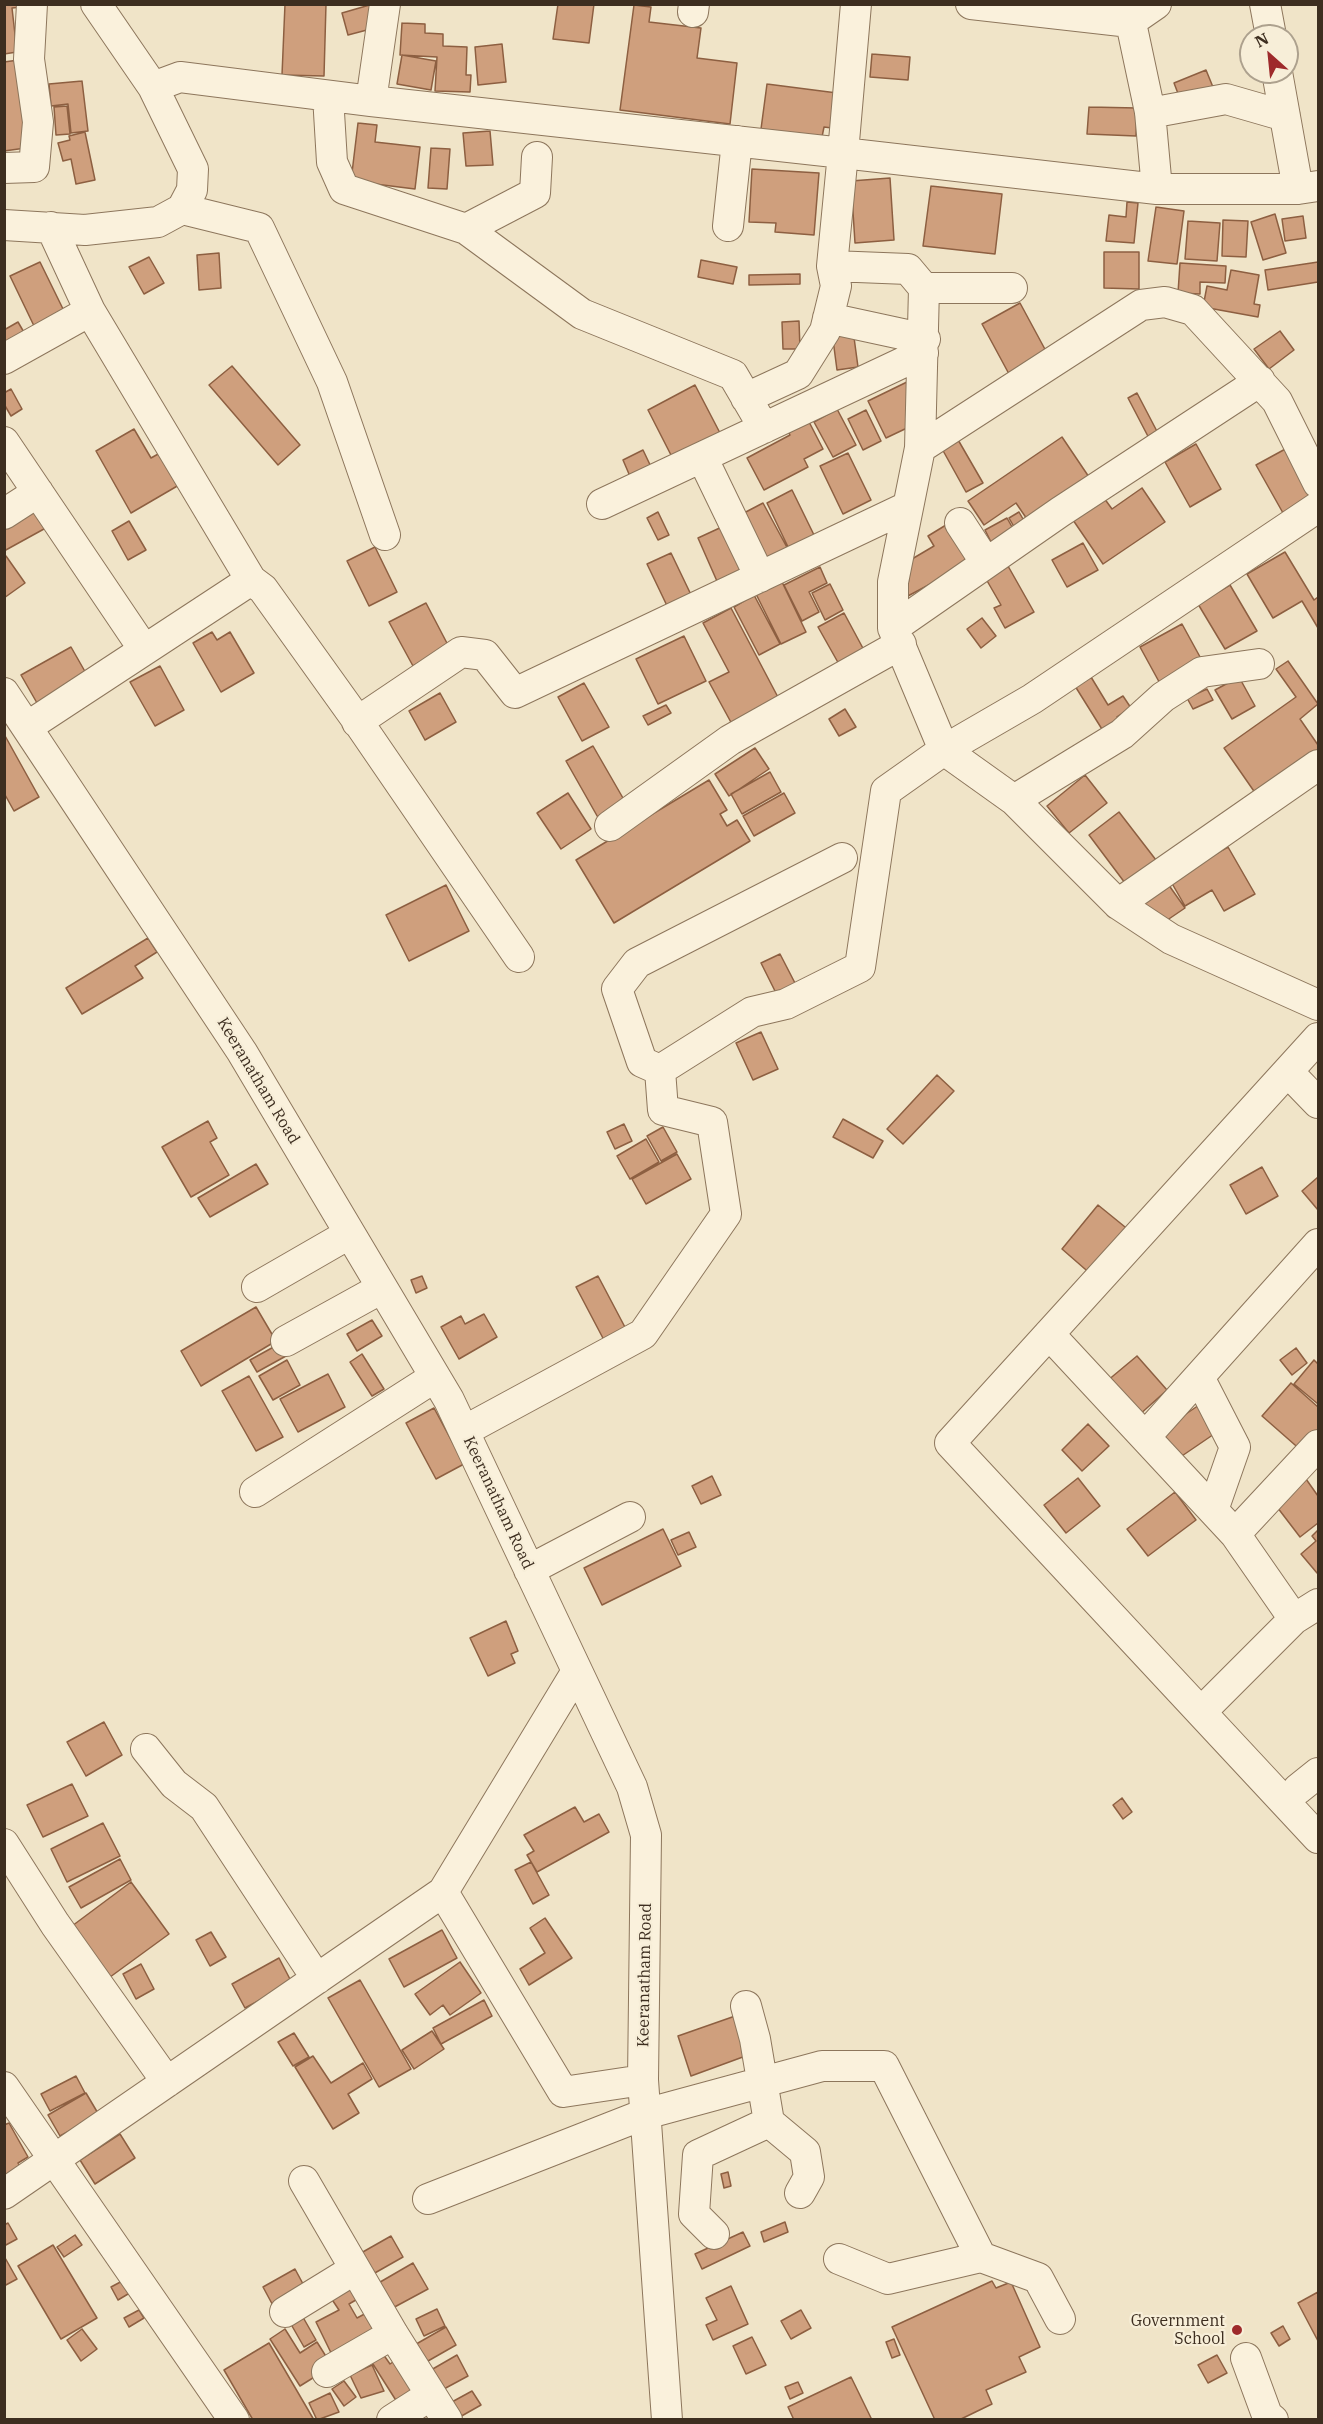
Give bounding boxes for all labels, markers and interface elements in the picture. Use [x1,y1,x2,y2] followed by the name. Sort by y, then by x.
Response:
[1239,24,1299,84] north arrow
[1252,28,1272,52] text: N
[213,1014,303,1148] street label: Keeranatham Road
[459,1434,537,1572] street label: Keeranatham Road
[634,1903,656,2047] street label: Keeranatham Road
[1131,2311,1225,2349] place label: Government School
[1230,2323,1244,2337] marker: Government School

